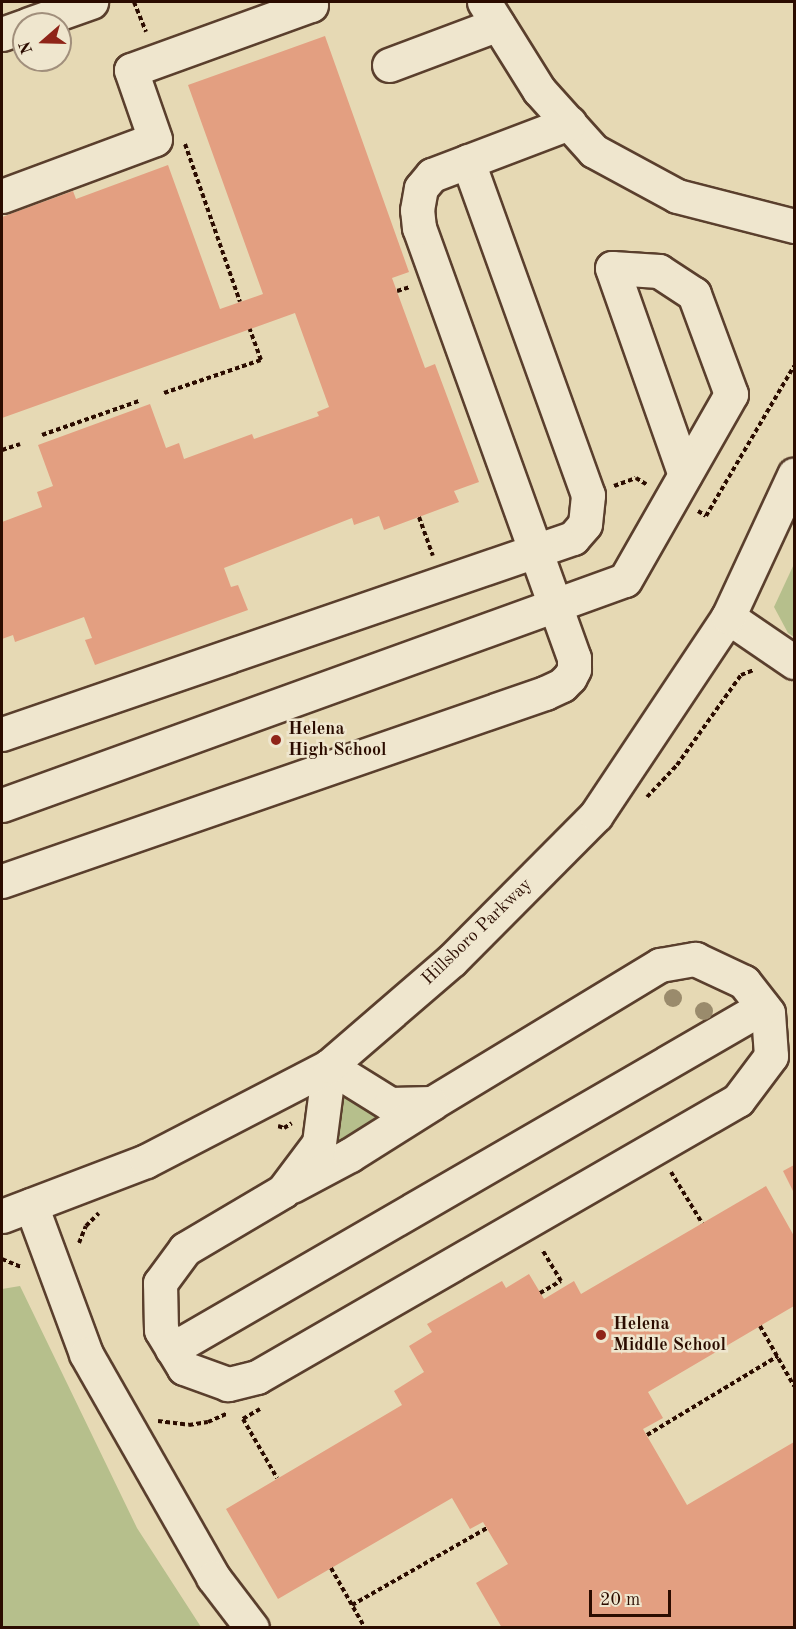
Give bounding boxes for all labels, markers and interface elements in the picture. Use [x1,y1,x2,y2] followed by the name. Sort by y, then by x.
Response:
[12,12,72,72] north arrow
[17,39,37,56] text: N
[288,719,387,762] place label: Helena High School
[269,733,283,747] marker: Helena High School
[417,874,537,990] street label: Hillsboro Parkway
[613,1314,726,1356] place label: Helena Middle School
[594,1328,608,1342] marker: Helena Middle School
[592,1578,674,1616] scale bar
[600,1591,640,1609] text: 20 m

